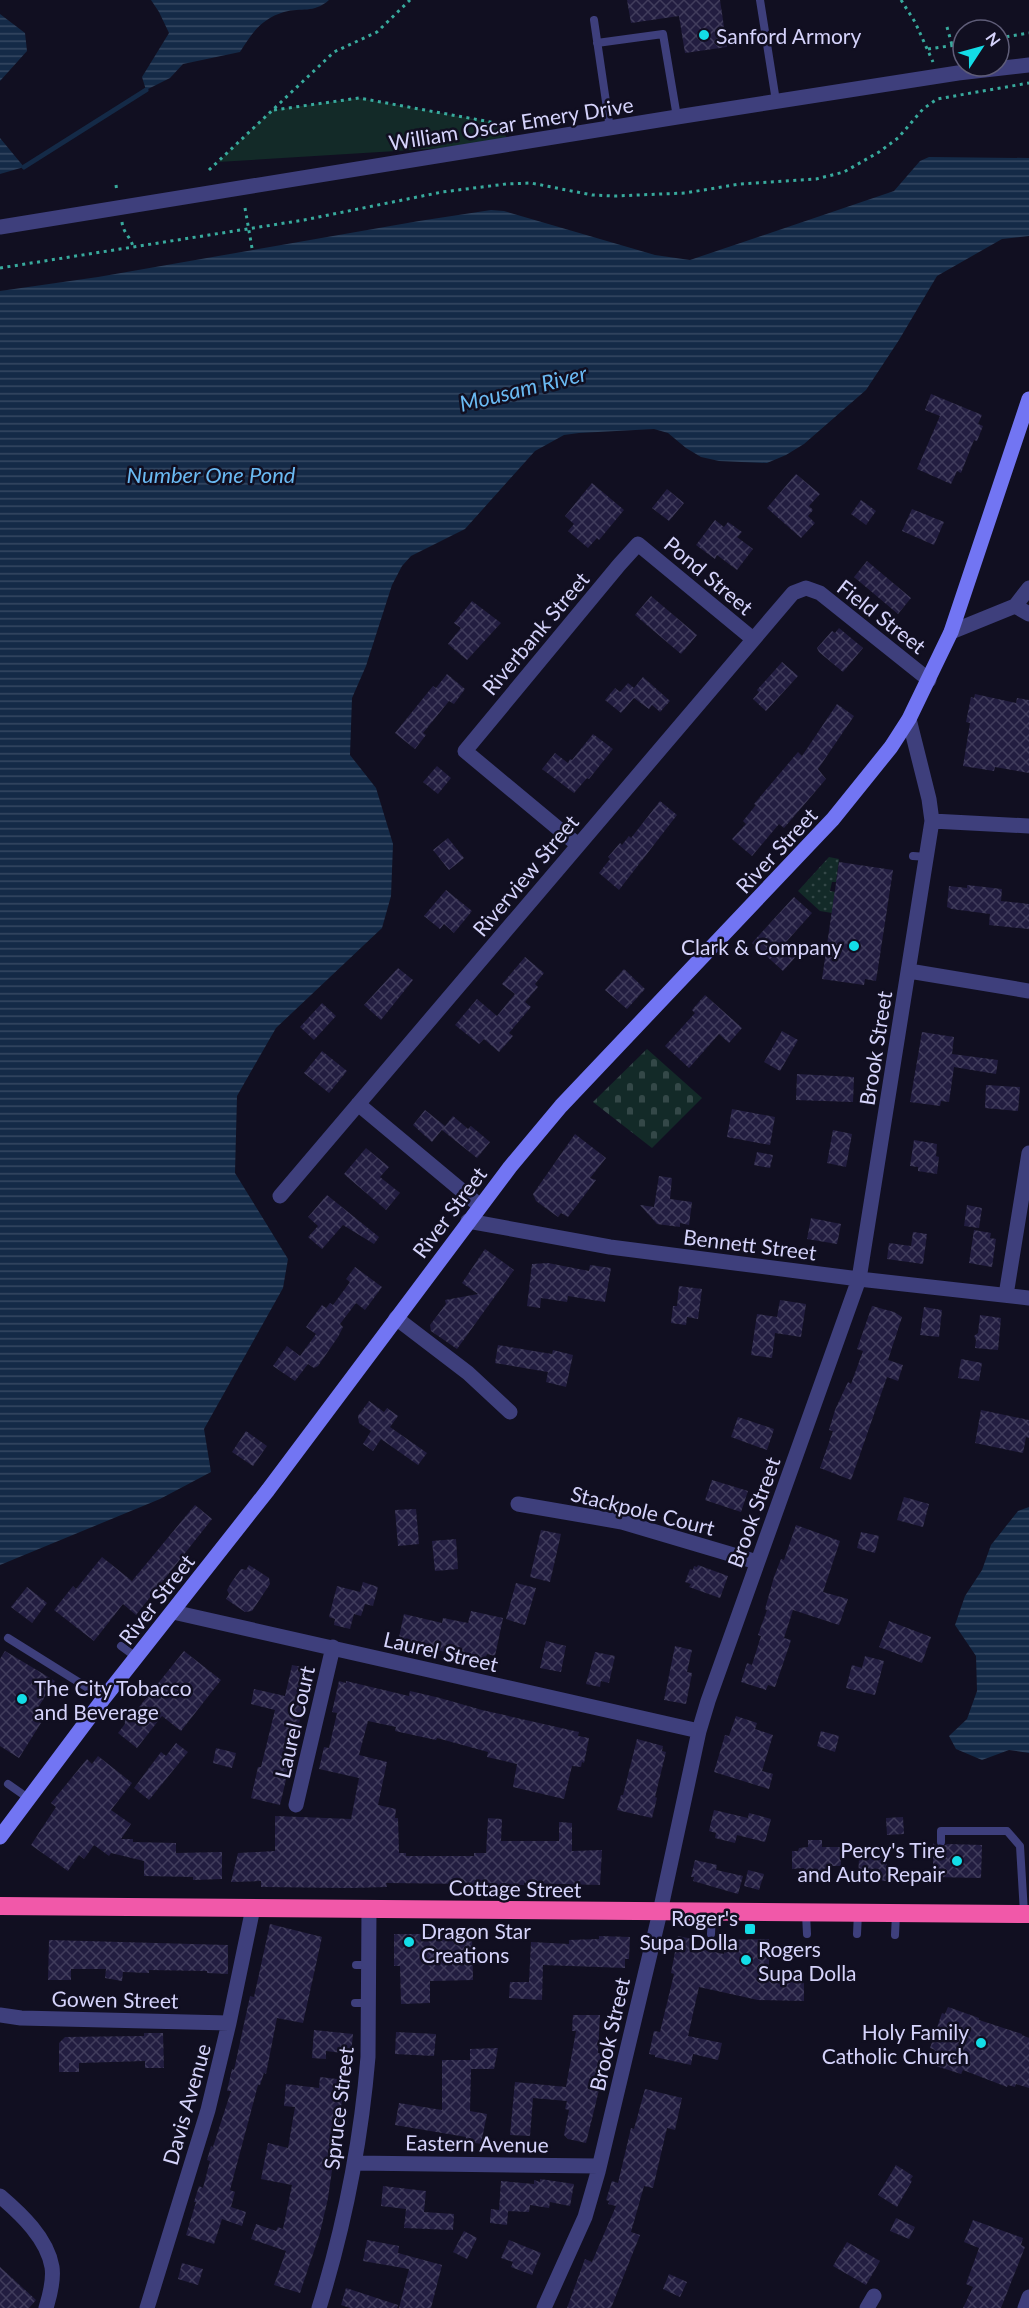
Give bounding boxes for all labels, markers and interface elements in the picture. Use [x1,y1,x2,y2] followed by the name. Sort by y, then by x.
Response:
[951,18,1011,78] north arrow
[716,23,861,48] place label: Sanford Armory
[697,28,711,42] marker: Sanford Armory
[982,28,1005,49] text: N
[387,91,635,155] street label: William Oscar Emery Drive
[457,359,590,417] water label: Mousam River
[127,461,296,488] water label: Number One Pond
[660,531,759,620] street label: Pond Street
[476,566,594,699] street label: Riverbank Street
[833,574,932,659] street label: Field Street
[730,802,822,898] street label: River Street
[467,809,583,941] street label: Riverview Street
[681,934,842,959] place label: Clark & Company
[847,939,861,953] marker: Clark & Company
[854,988,896,1107] street label: Brook Street
[407,1161,492,1262] street label: River Street
[682,1223,818,1265] street label: Bennett Street
[721,1453,785,1571] street label: Brook Street
[569,1480,718,1540] street label: Stackpole Court
[113,1549,199,1649] street label: River Street
[381,1626,501,1676] street label: Laurel Street
[269,1663,319,1780] street label: Laurel Court
[34,1675,192,1724] place label: The City Tobacco and Beverage
[15,1692,29,1706] marker: The City Tobacco and Beverage
[798,1837,945,1886] place label: Percy's Tire and Auto Repair
[950,1854,964,1868] marker: Percy's Tire and Auto Repair
[448,1874,582,1902] street label: Cottage Street
[639,1905,738,1954] place label: Roger's Supa Dolla
[421,1918,531,1967] place label: Dragon Star Creations
[743,1922,757,1936] marker: Roger's Supa Dolla
[402,1935,416,1949] marker: Dragon Star Creations
[758,1936,857,1985] place label: Rogers Supa Dolla
[739,1953,753,1967] marker: Rogers Supa Dolla
[584,1974,634,2093] street label: Brook Street
[51,1985,179,2013] street label: Gowen Street
[822,2019,969,2068] place label: Holy Family Catholic Church
[974,2036,988,2050] marker: Holy Family Catholic Church
[157,2040,215,2168] street label: Davis Avenue
[318,2045,358,2171] street label: Spruce Street
[405,2129,549,2157] street label: Eastern Avenue

